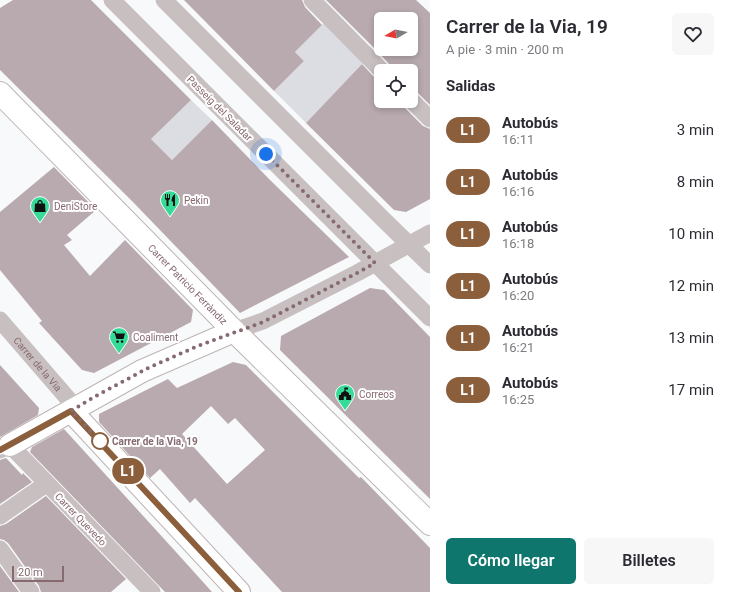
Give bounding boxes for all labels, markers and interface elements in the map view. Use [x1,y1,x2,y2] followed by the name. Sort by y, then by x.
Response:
[374,12,418,56] north arrow
[374,12,418,108] map controls
[672,13,714,55] button: heart
[446,15,608,38] text: Carrer de la Via, 19
[446,42,564,57] text: A pie · 3 min · 200 m
[374,64,418,108] button: locate
[185,74,255,144] street label: Passeig del Saladar
[446,77,495,95] text: Salidas
[502,114,558,132] text: Autobús
[677,121,714,139] text: 3 min
[460,122,476,138] text: L1
[502,132,534,147] text: 16:11
[256,144,276,164] your location
[502,166,558,184] text: Autobús
[677,173,714,191] text: 8 min
[460,174,476,190] text: L1
[502,184,534,199] text: 16:16
[159,189,181,217] restaurant icon: Pekin
[29,195,51,223] shop icon: DeniStore
[184,195,209,206] place label: Pekin
[54,201,97,212] place label: DeniStore
[502,218,558,236] text: Autobús
[668,225,714,243] text: 10 min
[460,226,476,242] text: L1
[502,236,534,251] text: 16:18
[146,242,229,327] street label: Carrer Patricio Ferràndiz
[502,270,558,288] text: Autobús
[668,277,714,295] text: 12 min
[460,278,476,294] text: L1
[502,288,534,303] text: 16:20
[502,322,558,340] text: Autobús
[108,326,130,354] supermarket icon: Coaliment
[668,329,714,347] text: 13 min
[460,330,476,346] text: L1
[133,332,178,343] place label: Coaliment
[11,335,64,394] street label: Carrer de la Via
[502,340,534,355] text: 16:21
[502,374,558,392] text: Autobús
[668,381,714,399] text: 17 min
[460,382,476,398] text: L1
[334,383,356,411] public building icon: Correos
[359,389,394,400] place label: Correos
[502,392,534,407] text: 16:25
[91,432,109,450] marker: Carrer de la Via, 19
[112,436,198,448] place label: Carrer de la Via, 19
[110,458,146,484] line badge: L1
[120,463,136,479] text: L1
[53,491,109,548] street label: Carrer Quevedo
[446,538,576,584] button: Cómo llegar
[584,538,714,584] button: Billetes
[12,564,64,583] scale bar
[18,566,43,579] text: 20 m

